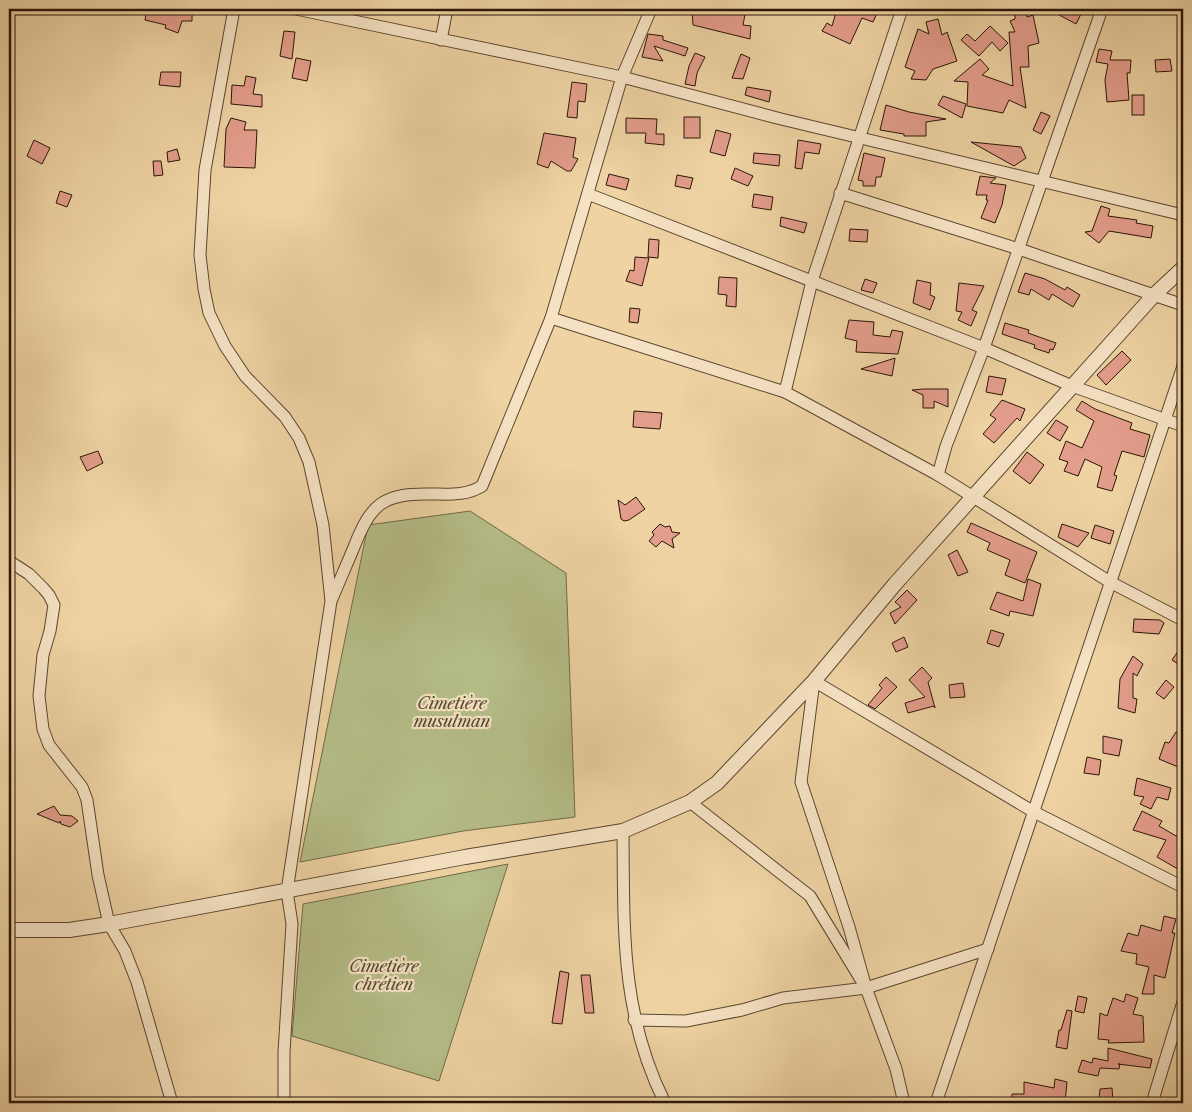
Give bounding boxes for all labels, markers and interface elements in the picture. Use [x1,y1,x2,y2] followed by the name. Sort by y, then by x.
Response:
[413,693,490,731] park label: Cimetière musulman
[349,956,420,994] park label: Cimetière chrétien

